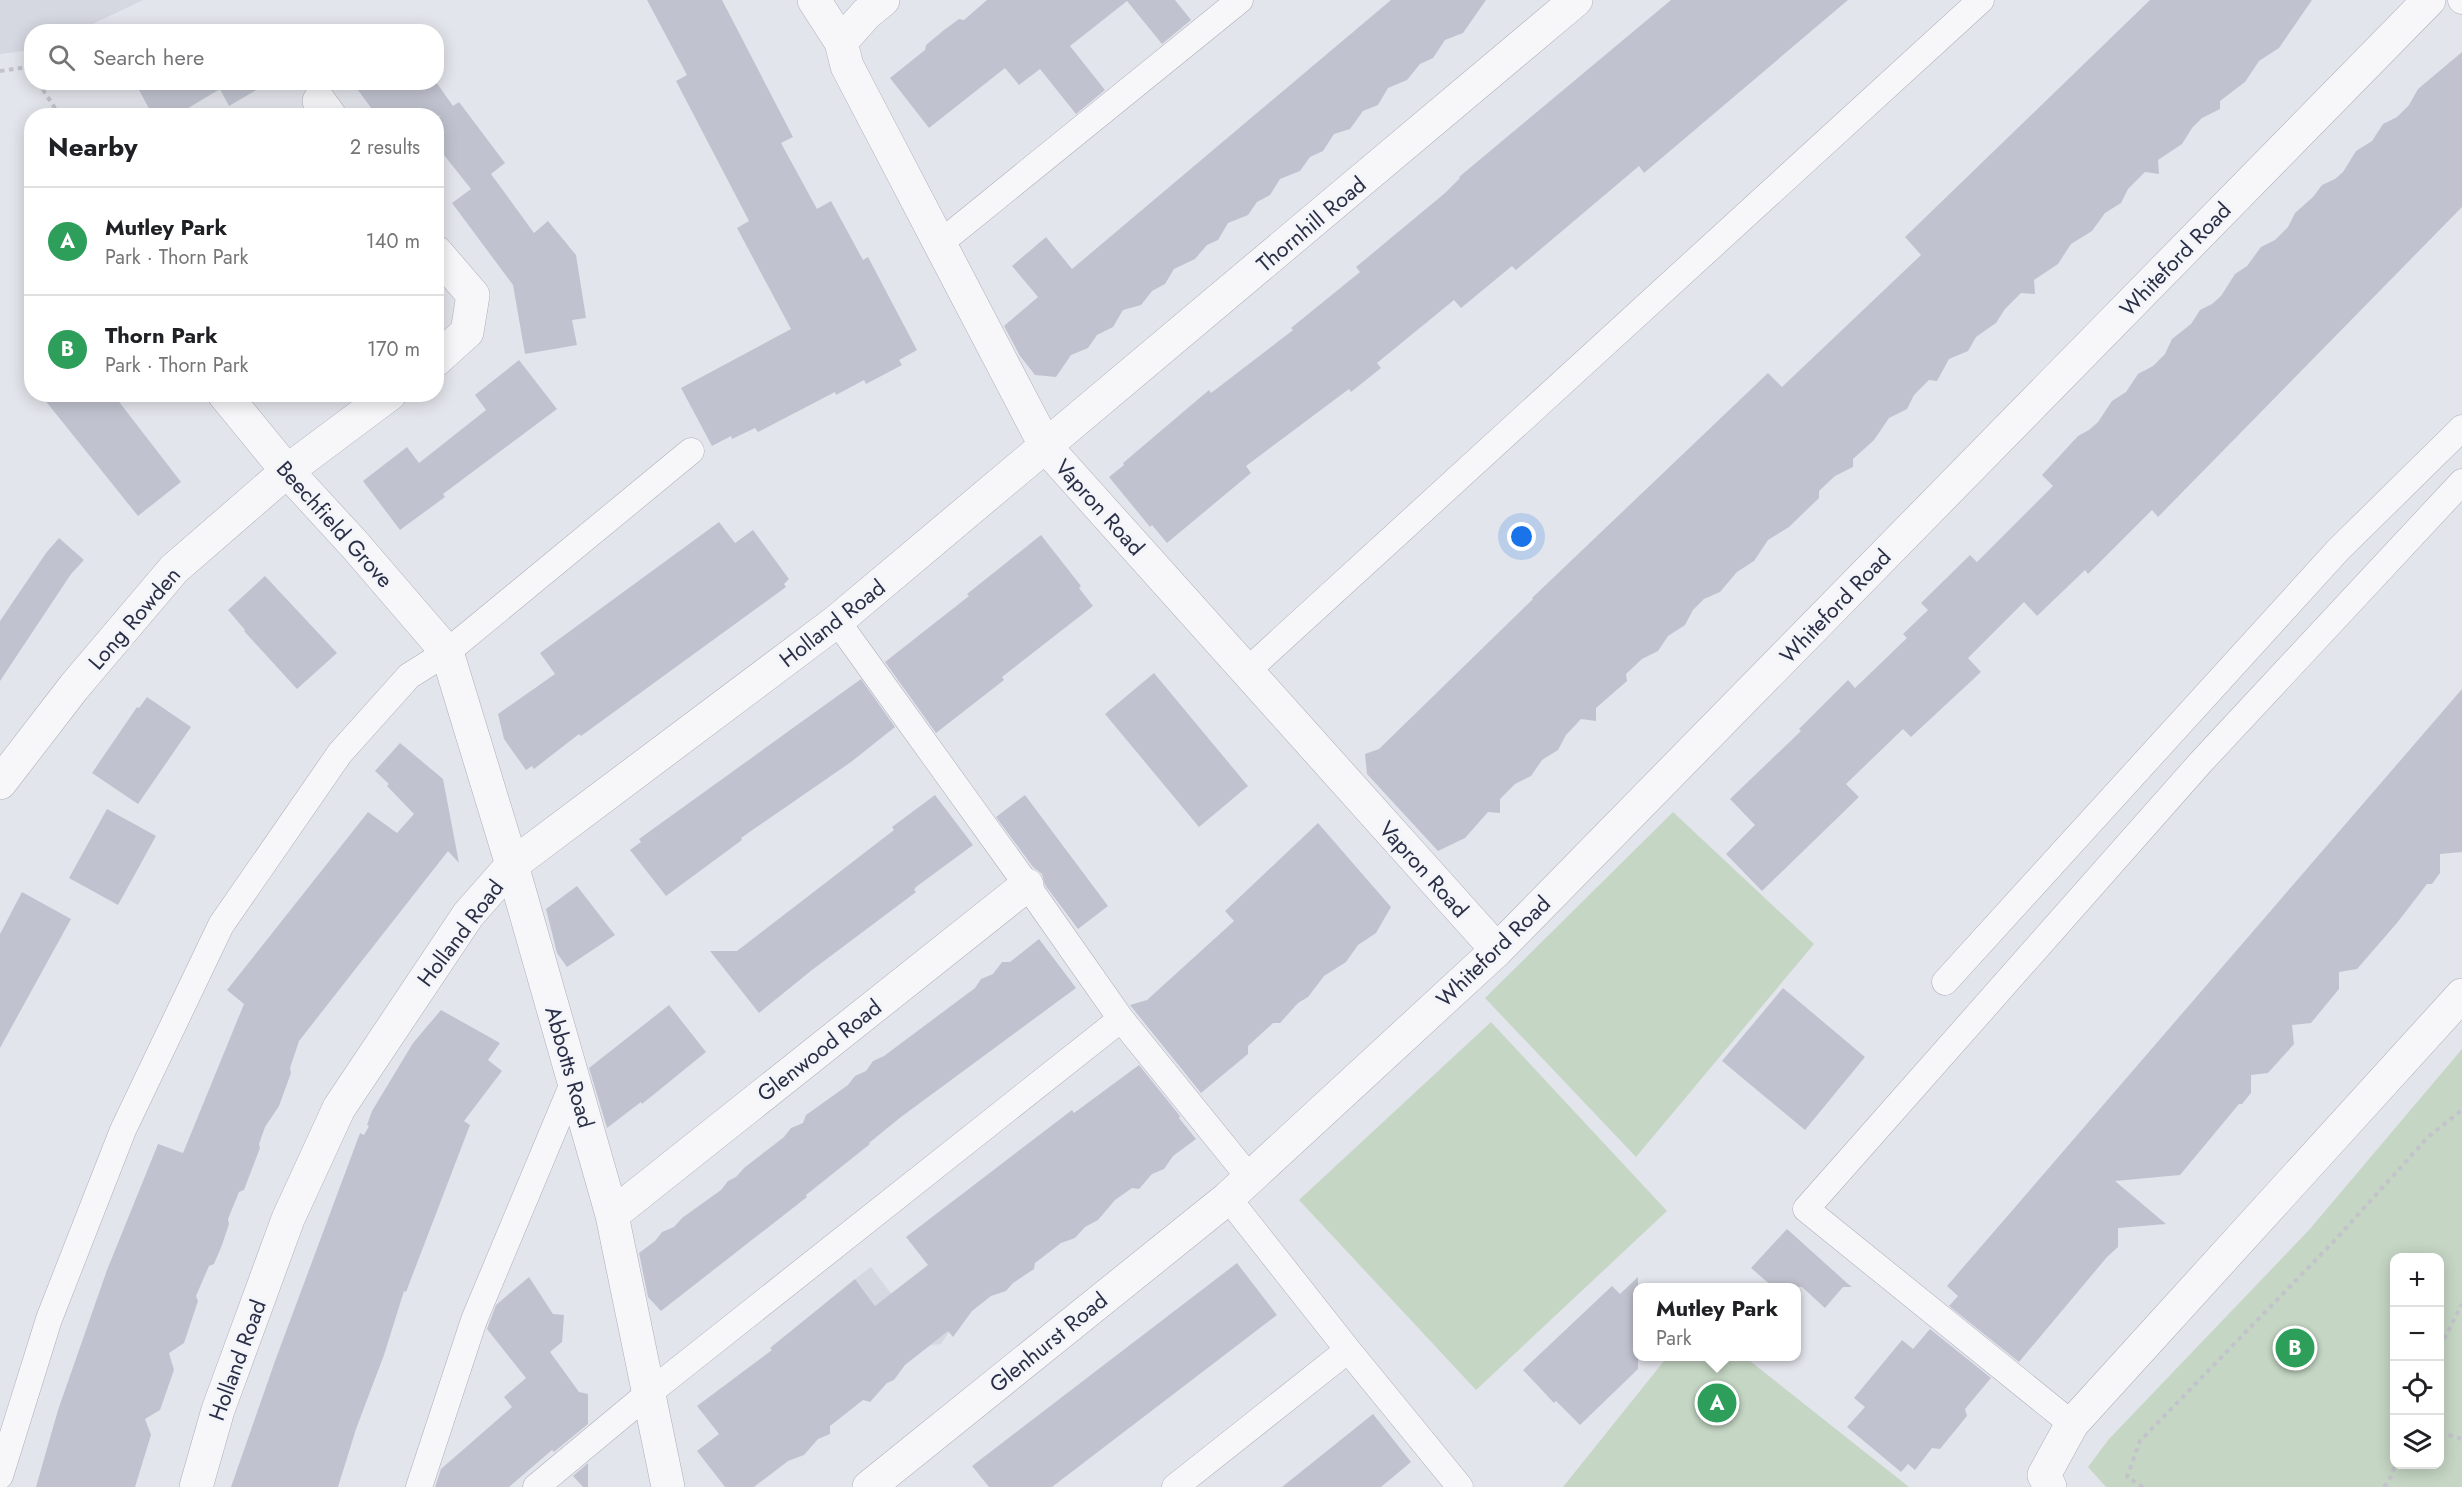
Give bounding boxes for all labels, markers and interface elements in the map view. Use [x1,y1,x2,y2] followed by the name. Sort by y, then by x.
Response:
[24,24,444,90] search box
[45,41,78,74] icon: search
[93,41,204,73] text: Search here
[48,128,137,166] text: Nearby
[350,133,420,162] text: 2 results
[1249,169,1373,279] street label: Thornhill Road
[2112,195,2238,323] street label: Whiteford Road
[105,211,227,243] text: Mutley Park
[60,227,75,256] text: A
[366,227,420,256] text: 140 m
[105,243,248,272] text: Park · Thorn Park
[105,319,218,351] text: Thorn Park
[61,335,74,364] text: B
[367,335,420,364] text: 170 m
[105,351,248,380] text: Park · Thorn Park
[1048,452,1152,562] street label: Vapron Road
[269,453,401,595] street label: Beechfield Grove
[1507,522,1536,551] your location
[1772,542,1898,670] street label: Whiteford Road
[80,560,188,676] street label: Long Rowden
[772,571,892,675] street label: Holland Road
[1372,814,1476,924] street label: Vapron Road
[409,873,511,993] street label: Holland Road
[1429,888,1557,1014] street label: Whiteford Road
[750,991,888,1109] street label: Glenwood Road
[537,1002,603,1132] street label: Abbotts Road
[2390,1253,2444,1469] map controls
[2390,1253,2444,1307] button: +
[1633,1283,1801,1361] popup
[982,1284,1114,1400] street label: Glenhurst Road
[1656,1292,1778,1324] text: Mutley Park
[200,1295,274,1425] street label: Holland Road
[2390,1307,2444,1361] button: −
[1656,1324,1692,1353] text: Park
[2276,1326,2314,1370] pin: B
[2390,1361,2444,1415] button: locate
[1698,1380,1736,1426] pin: A
[2390,1415,2444,1469] button: layers

